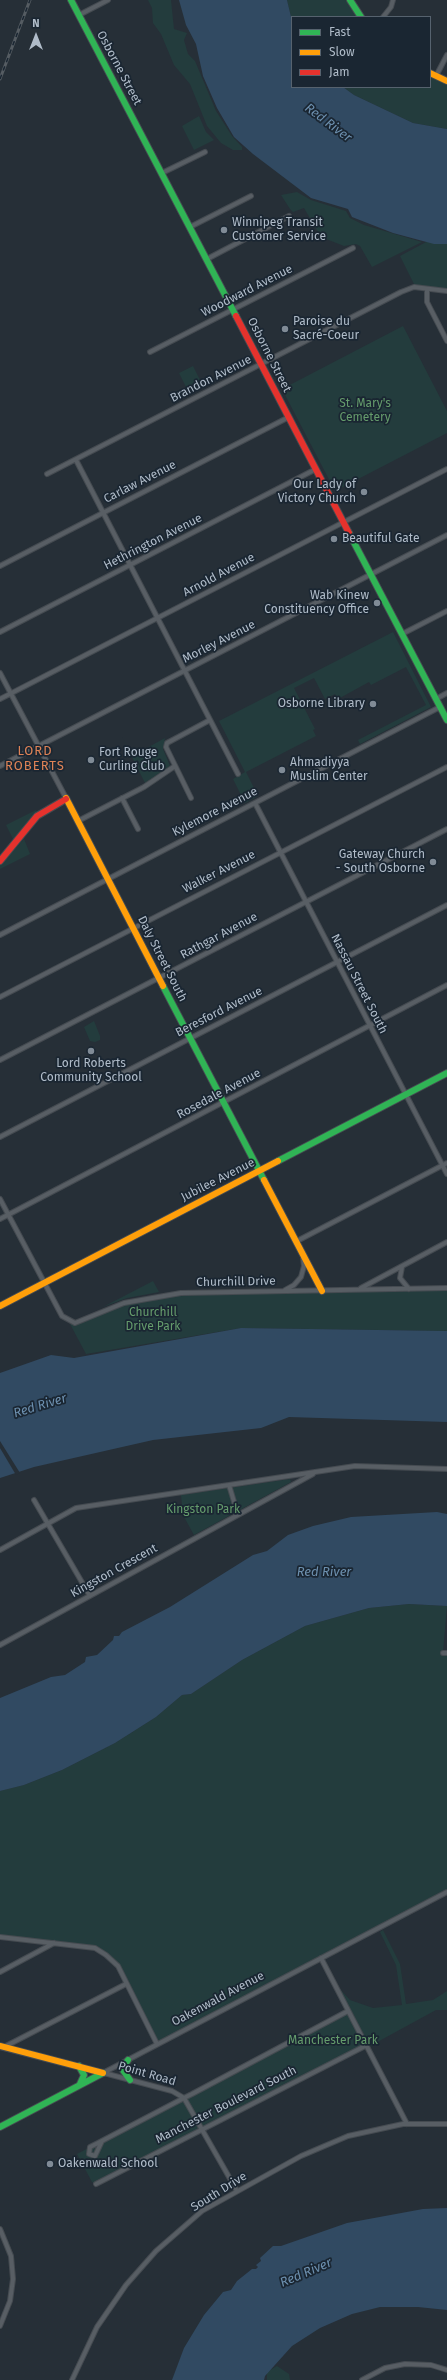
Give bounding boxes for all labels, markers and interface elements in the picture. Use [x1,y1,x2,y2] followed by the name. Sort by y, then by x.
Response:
[16,16,56,56] north arrow
[291,16,431,88] legend
[32,17,40,30] text: N
[329,25,351,39] text: Fast
[93,28,145,108] street label: Osborne Street
[329,45,355,59] text: Slow
[329,65,349,79] text: Jam
[302,100,354,146] water label: Red River
[232,216,326,244] place label: Winnipeg Transit Customer Service
[219,225,229,235] marker: Winnipeg Transit Customer Service
[199,262,295,320] street label: Woodward Avenue
[244,315,294,395] street label: Osborne Street
[293,315,359,343] place label: Paroise du Sacré-Coeur
[280,324,290,334] marker: Paroise du Sacré-Coeur
[168,352,254,406] street label: Brandon Avenue
[339,397,391,425] park label: St. Mary's Cemetery
[101,458,179,506] street label: Carlaw Avenue
[278,478,356,506] place label: Our Lady of Victory Church
[359,487,369,497] marker: Our Lady of Victory Church
[101,511,205,573] street label: Hethrington Avenue
[342,532,419,546] place label: Beautiful Gate
[329,534,339,544] marker: Beautiful Gate
[181,550,257,600] street label: Arnold Avenue
[264,589,369,617] place label: Wab Kinew Constituency Office
[372,598,382,608] marker: Wab Kinew Constituency Office
[180,617,258,667] street label: Morley Avenue
[278,697,365,711] place label: Osborne Library
[368,699,378,709] marker: Osborne Library
[5,743,65,774] district label: LORD ROBERTS
[99,746,165,774] place label: Fort Rouge Curling Club
[86,755,96,765] marker: Fort Rouge Curling Club
[290,756,368,784] place label: Ahmadiyya Muslim Center
[277,765,287,775] marker: Ahmadiyya Muslim Center
[170,784,260,840] street label: Kylemore Avenue
[180,847,258,897] street label: Walker Avenue
[336,848,425,876] place label: Gateway Church - South Osborne
[428,857,438,867] marker: Gateway Church - South Osborne
[178,910,260,962] street label: Rathgar Avenue
[134,914,190,1004] street label: Daly Street South
[328,932,390,1036] street label: Nassau Street South
[173,984,265,1040] street label: Beresford Avenue
[86,1046,96,1056] marker: Lord Roberts Community School
[40,1057,142,1085] place label: Lord Roberts Community School
[175,1066,263,1122] street label: Rosedale Avenue
[179,1155,257,1205] street label: Jubilee Avenue
[196,1274,276,1290] street label: Churchill Drive
[126,1306,180,1334] park label: Churchill Drive Park
[12,1391,68,1421] water label: Red River
[166,1503,240,1517] park label: Kingston Park
[68,1541,160,1601] street label: Kingston Crescent
[297,1564,351,1580] water label: Red River
[169,1969,267,2029] street label: Oakenwald Avenue
[288,2034,378,2048] park label: Manchester Park
[117,2059,177,2089] street label: Point Road
[153,2063,299,2147] street label: Manchester Boulevard South
[58,2157,158,2171] place label: Oakenwald School
[45,2159,55,2169] marker: Oakenwald School
[188,2169,250,2215] street label: South Drive
[278,2255,334,2291] water label: Red River

